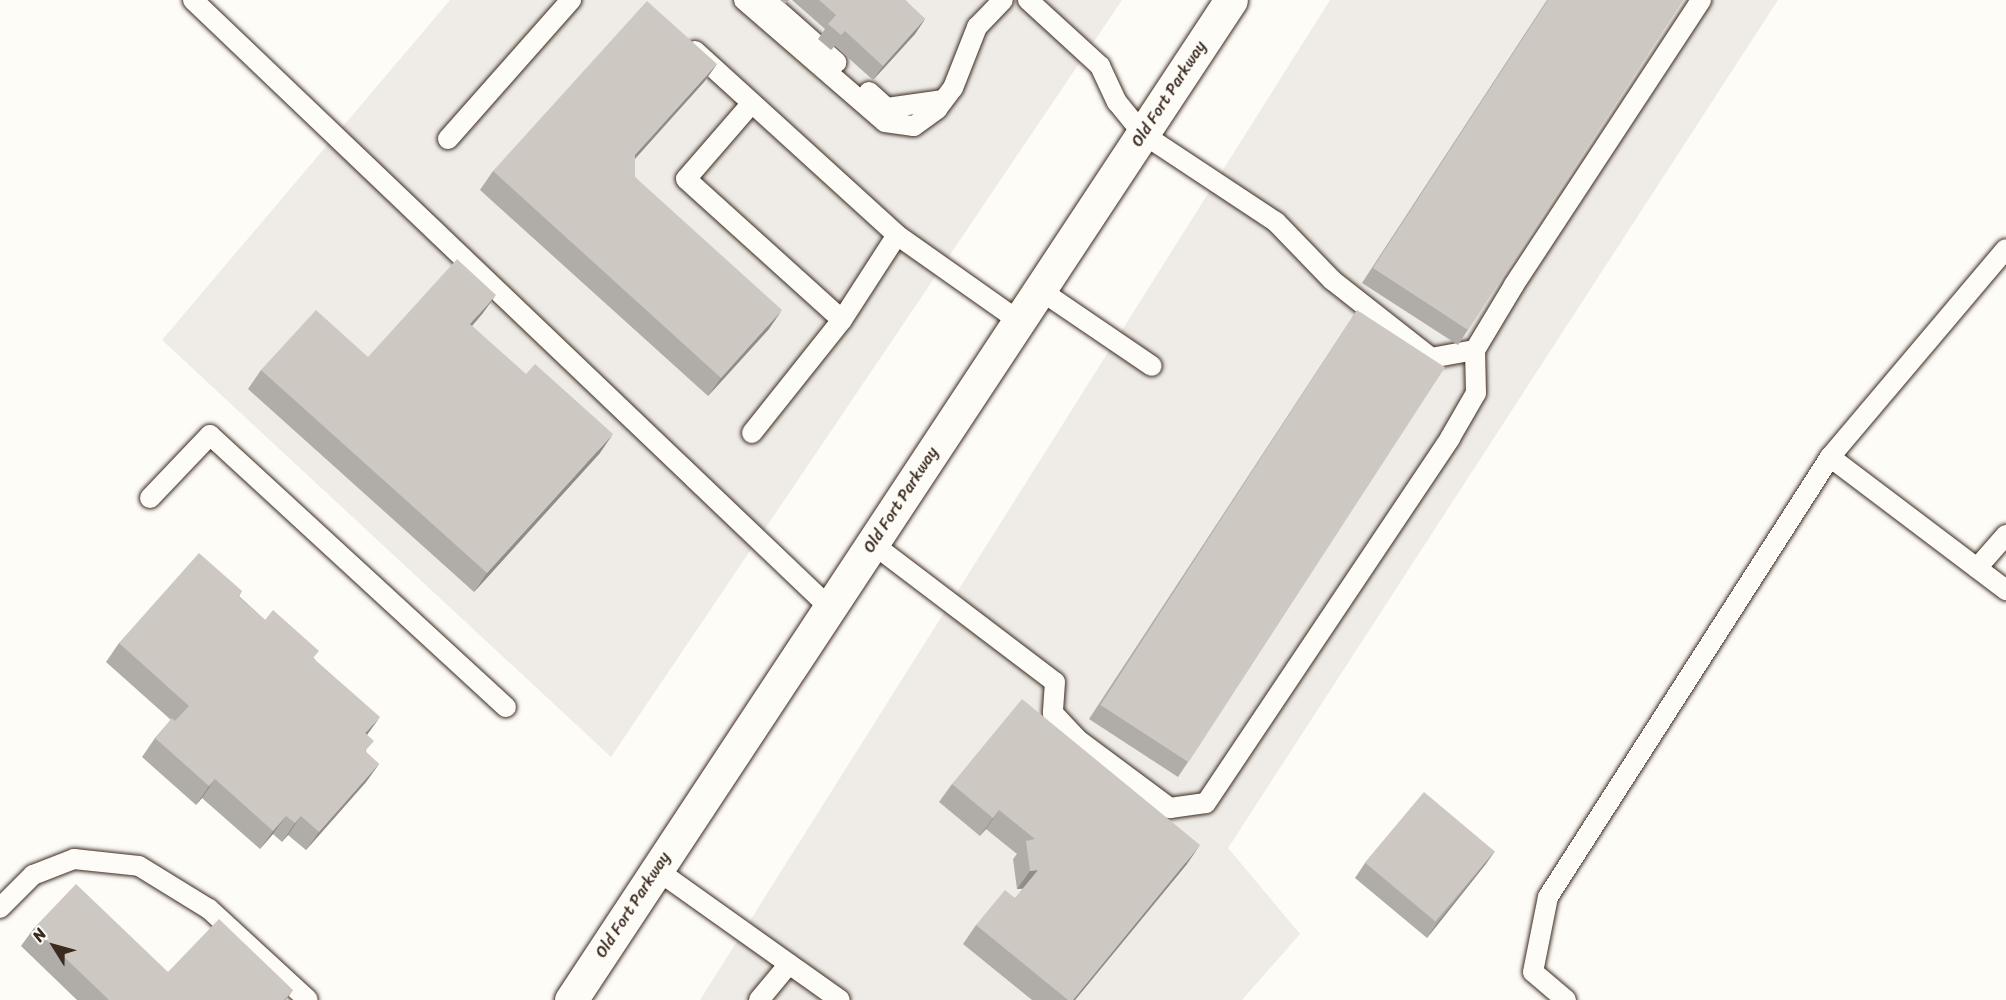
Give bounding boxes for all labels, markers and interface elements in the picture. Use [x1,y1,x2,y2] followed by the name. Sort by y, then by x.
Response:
[1128,37,1210,151] street label: Old Fort Parkway
[860,443,942,557] street label: Old Fort Parkway
[592,848,674,962] street label: Old Fort Parkway
[24,916,84,976] north arrow
[24,922,54,948] text: N

